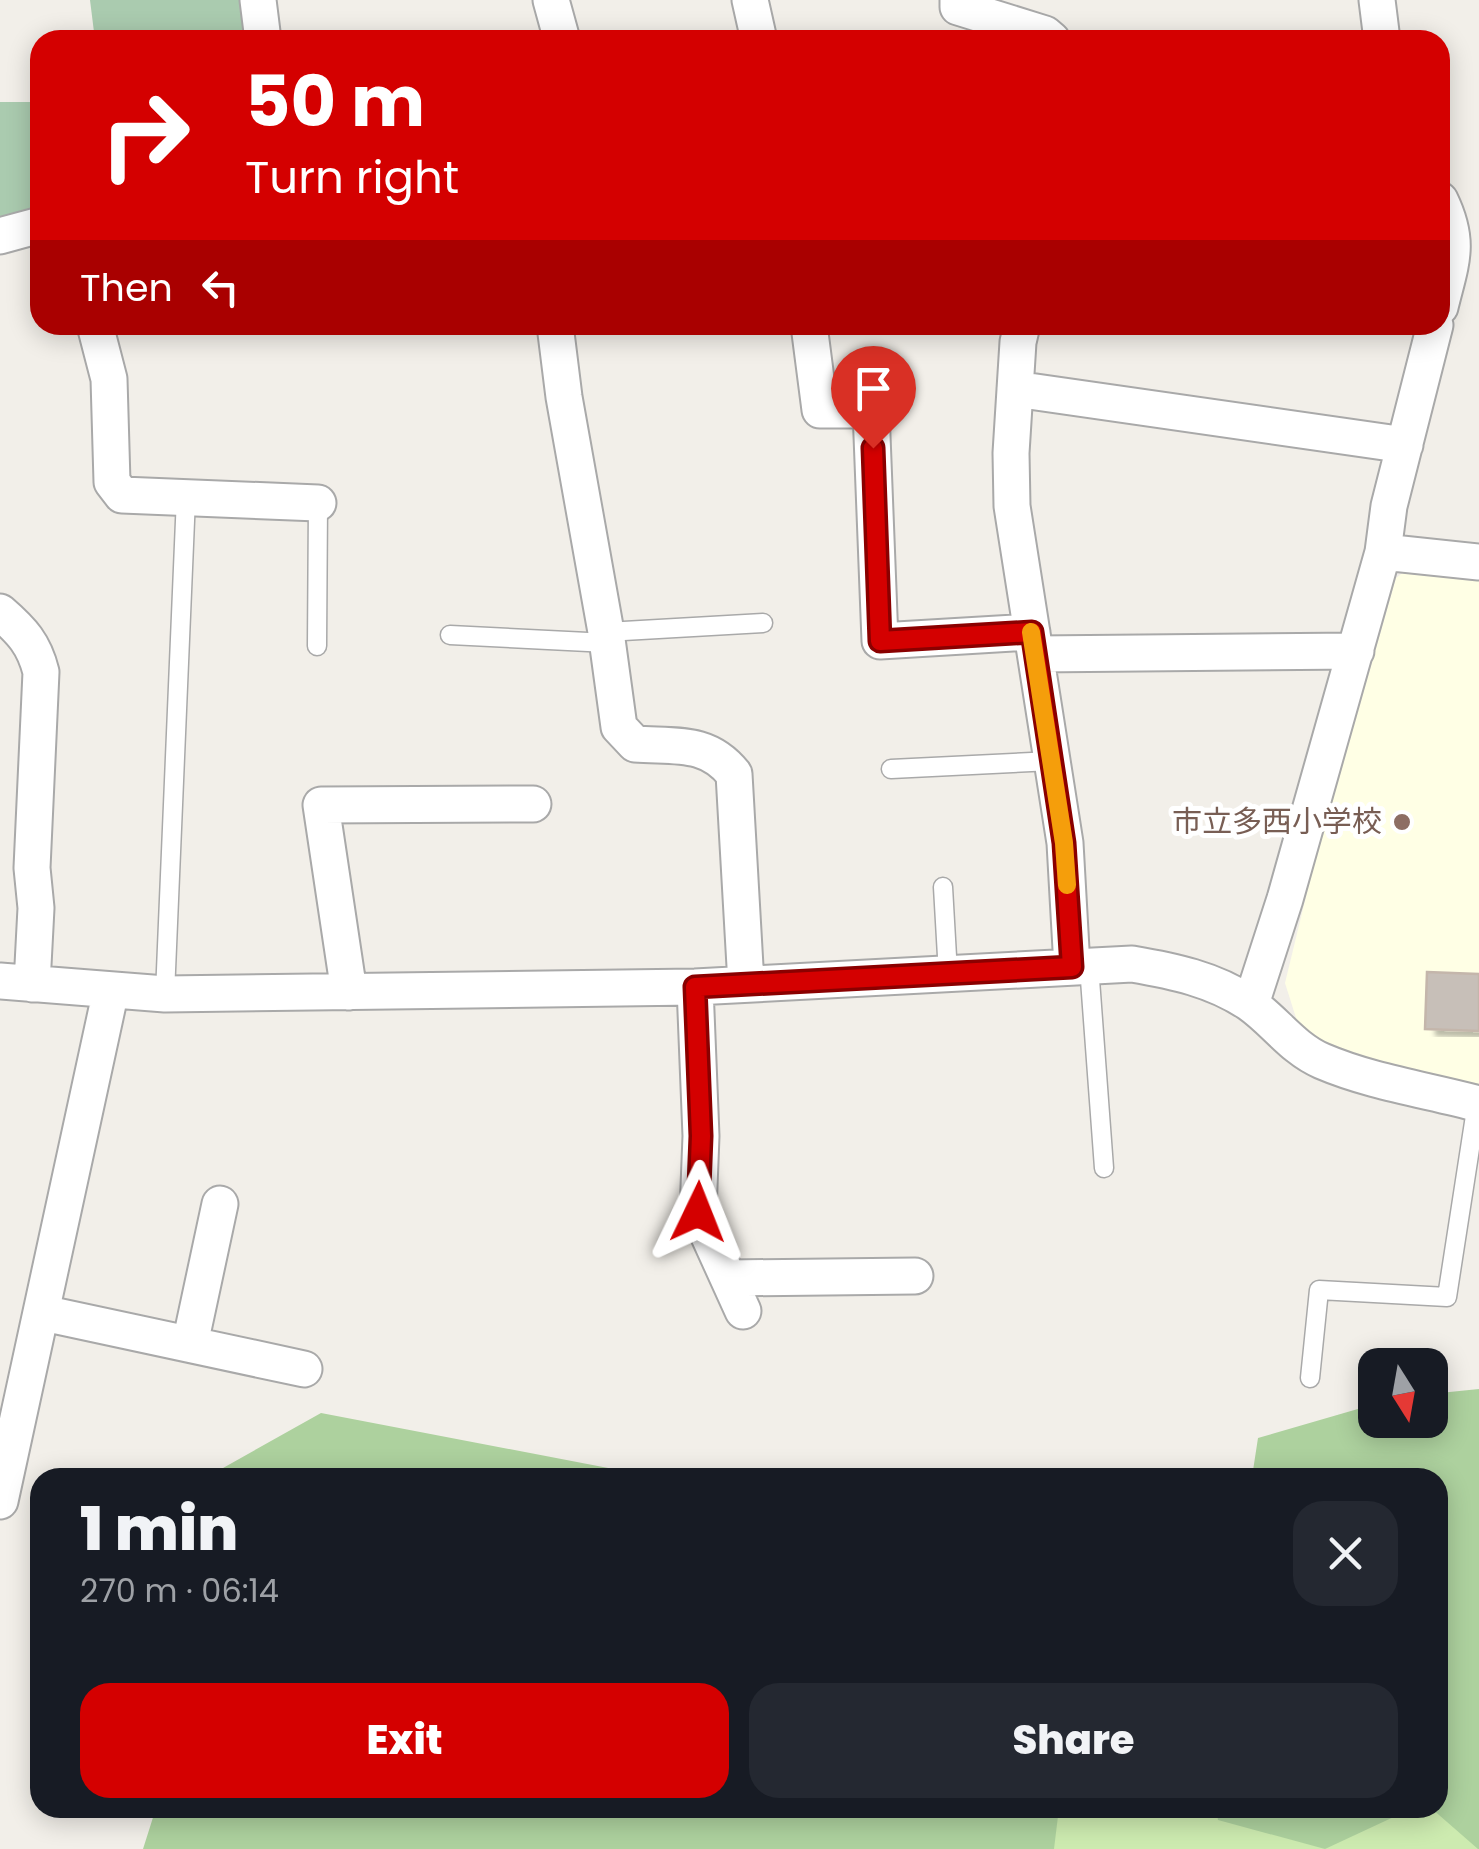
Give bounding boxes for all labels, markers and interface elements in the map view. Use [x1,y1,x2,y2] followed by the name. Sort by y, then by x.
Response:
[245,52,425,151] text: 50 m
[80,70,210,200] icon: right
[245,146,459,209] text: Turn right
[193,260,248,315] icon: left
[80,261,173,314] text: Then
[831,346,916,449] pin
[846,361,901,416] icon: arrive
[1172,800,1382,843] place label: 市立多西小学校
[1391,811,1413,833] marker: 市立多西小学校
[646,1160,750,1264] position arrow
[1358,1348,1448,1438] north arrow
[1358,1348,1448,1438] map controls
[80,1487,238,1571] text: 1 min
[1293,1501,1398,1606] button: close
[80,1568,279,1613] text: 270 m · 06:14
[80,1683,729,1798] button: Exit
[749,1683,1398,1798] button: Share

